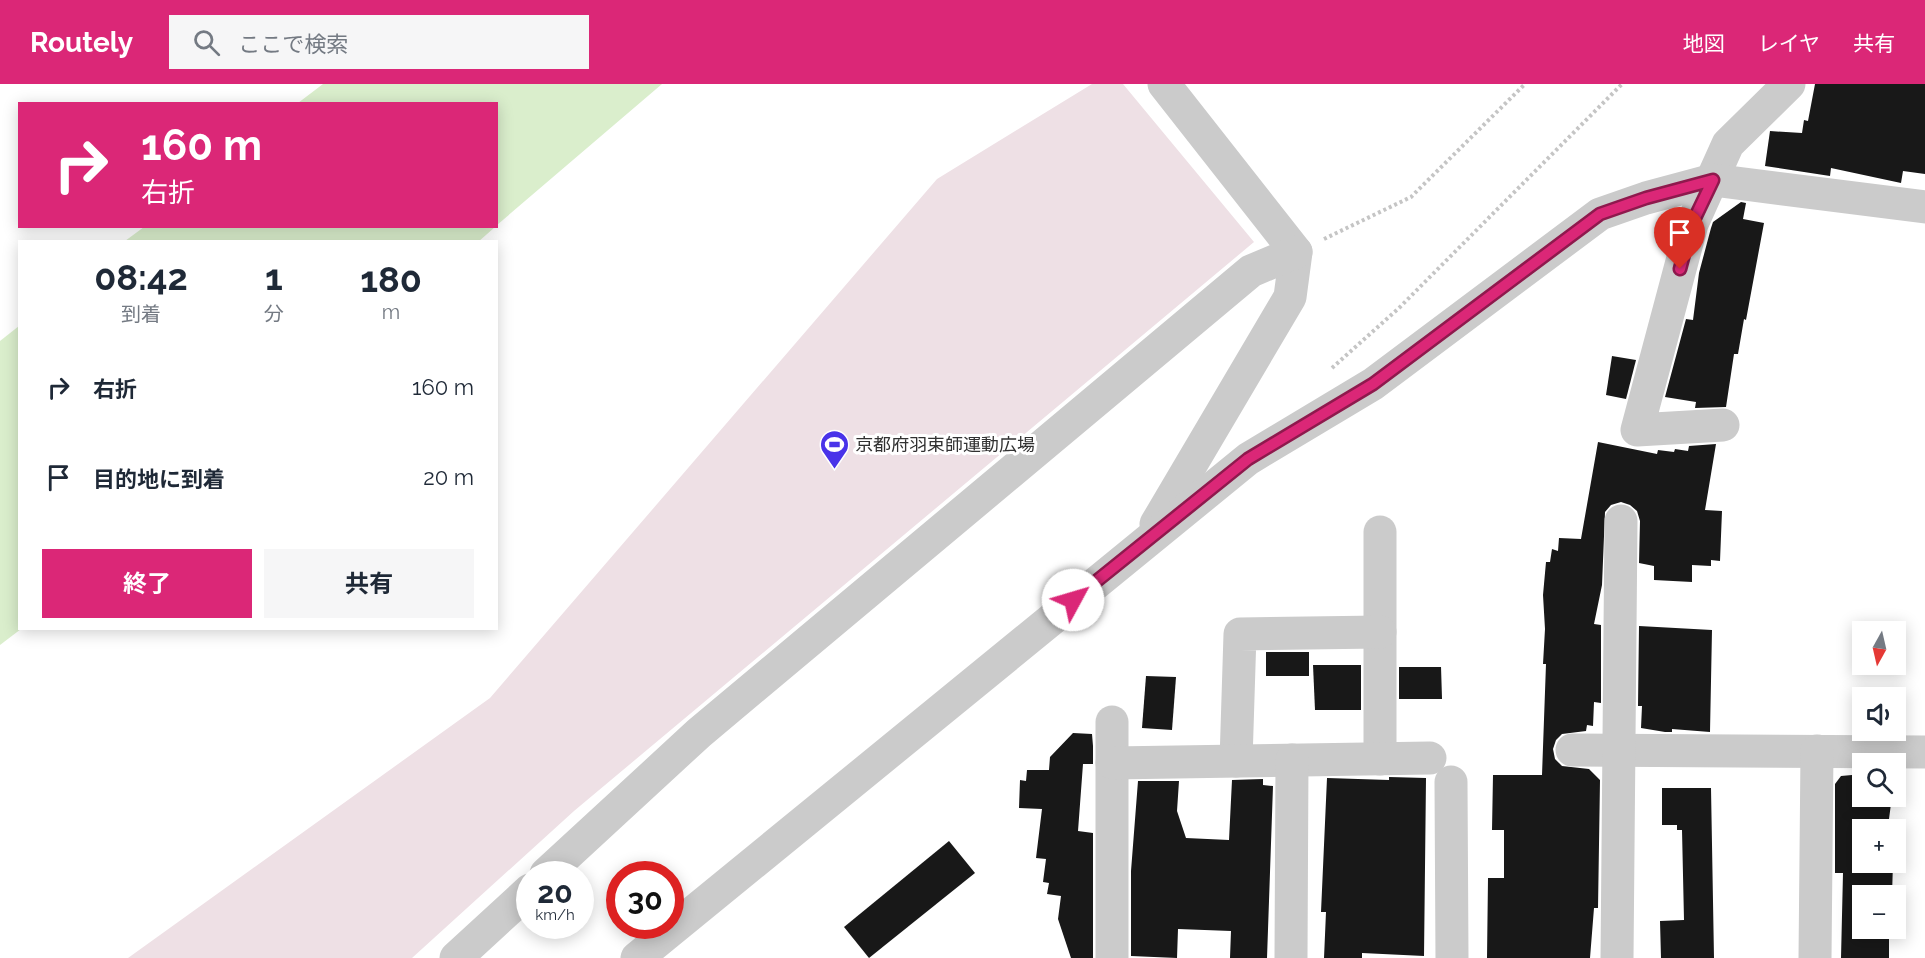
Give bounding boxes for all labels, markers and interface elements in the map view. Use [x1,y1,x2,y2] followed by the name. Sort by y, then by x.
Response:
[169,15,589,69] search box
[30,26,133,59] text: Routely
[190,26,223,59] icon: search
[238,31,348,57] text: ここで検索
[1683,31,1725,56] text: 地図
[1758,31,1820,56] text: レイヤ
[1853,31,1895,56] text: 共有
[141,121,262,170] text: 160 m
[42,126,120,204] icon: right
[141,177,195,208] text: 右折
[1654,207,1705,269] pin
[1663,216,1696,249] icon: arrive
[94,256,188,298] text: 08:42
[265,256,283,298] text: 1
[360,258,422,300] text: 180
[382,300,400,324] text: m
[121,302,161,326] text: 到着
[264,302,284,326] text: 分
[42,371,75,404] icon: right
[412,374,474,400] text: 160 m
[93,376,137,402] text: 右折
[818,428,850,470] sports icon: 京都府羽束師運動広場
[855,434,1035,455] place label: 京都府羽束師運動広場
[42,461,75,494] icon: arrive
[423,464,474,490] text: 20 m
[93,466,225,492] text: 目的地に到着
[42,549,252,618] button: 終了
[264,549,474,618] button: 共有
[1041,568,1105,632] position arrow
[1852,621,1906,675] north arrow
[1852,621,1906,939] map controls
[1852,687,1906,741] button: sound
[1852,753,1906,807] button: search
[1852,819,1906,873] button: +
[606,861,684,939] speed limit sign: 30
[537,875,573,910] text: 20
[1852,885,1906,939] button: −
[535,906,575,924] text: km/h

